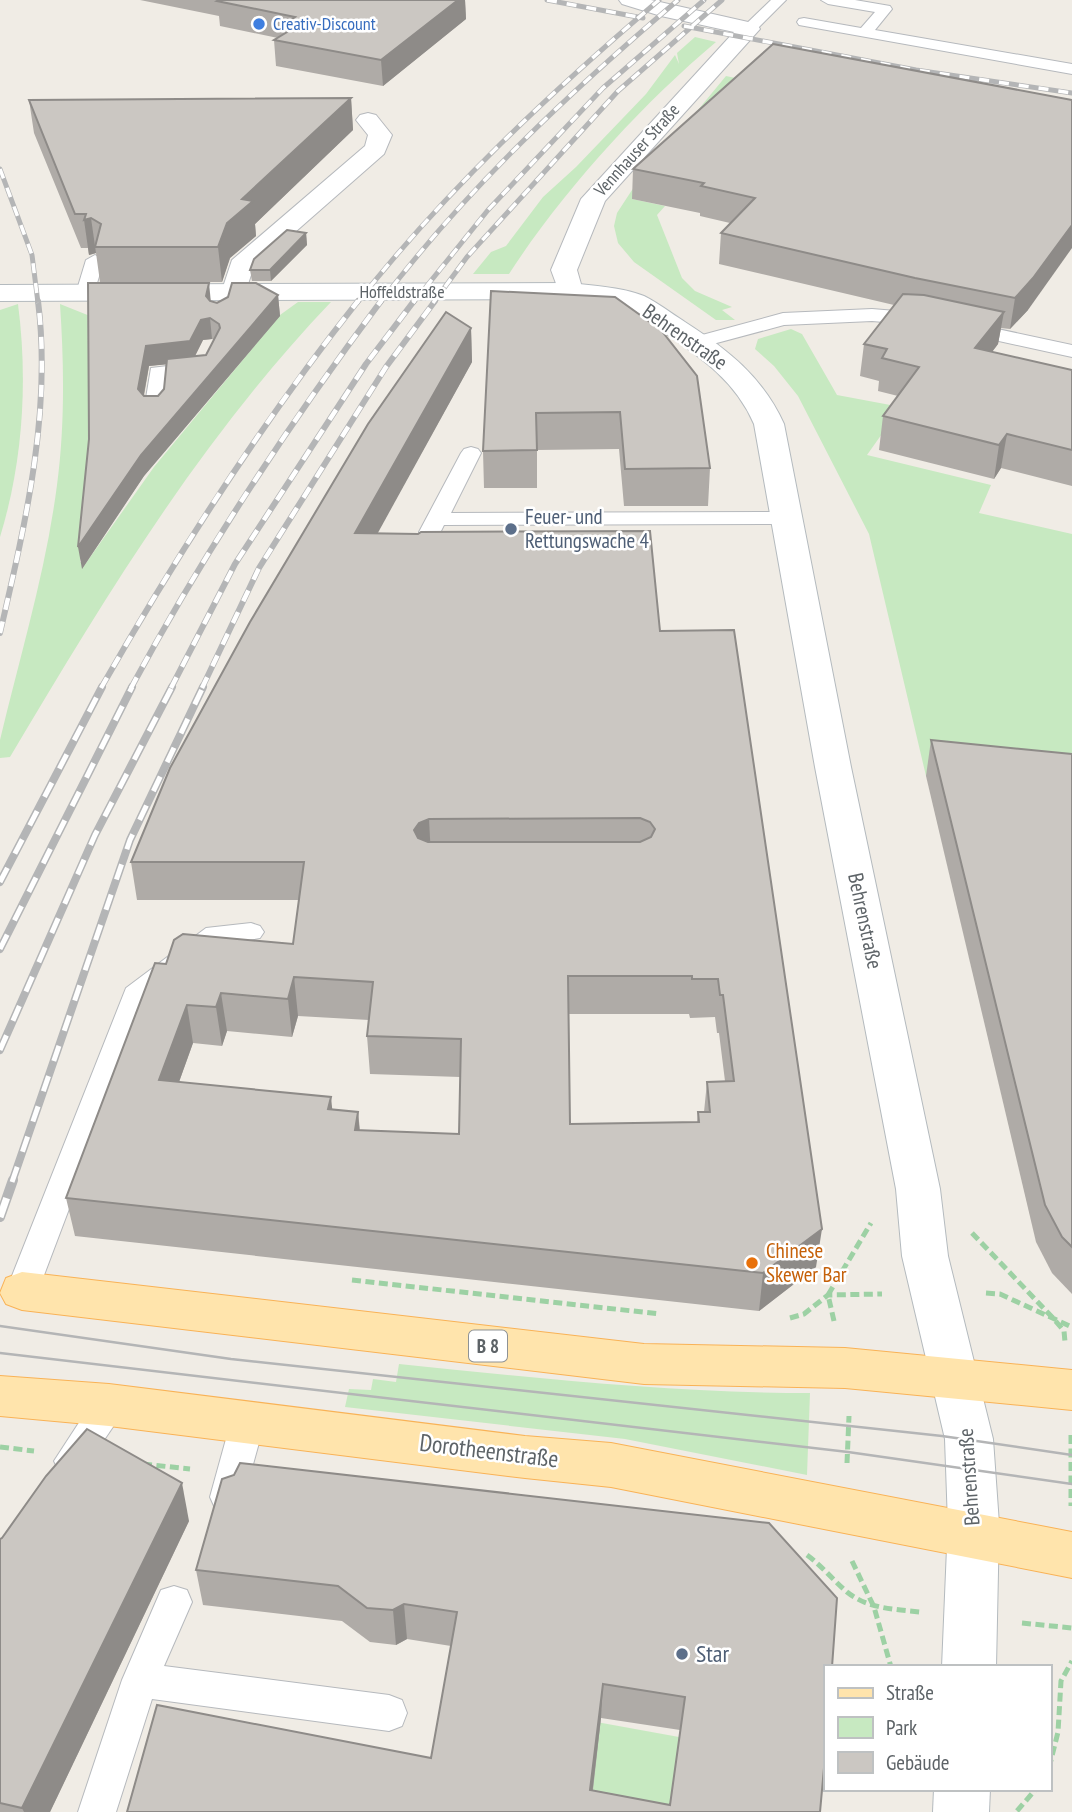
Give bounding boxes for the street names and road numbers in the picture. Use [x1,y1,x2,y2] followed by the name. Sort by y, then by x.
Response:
[588,99,684,202] street label: Vennhauser Straße
[359,280,445,303] street label: Hoffeldstraße
[638,298,733,376] street label: Behrenstraße
[842,870,889,971] street label: Behrenstraße
[469,1330,507,1362] road number: B 8
[418,1427,560,1474] street label: Dorotheenstraße
[952,1428,985,1527] street label: Behrenstraße

